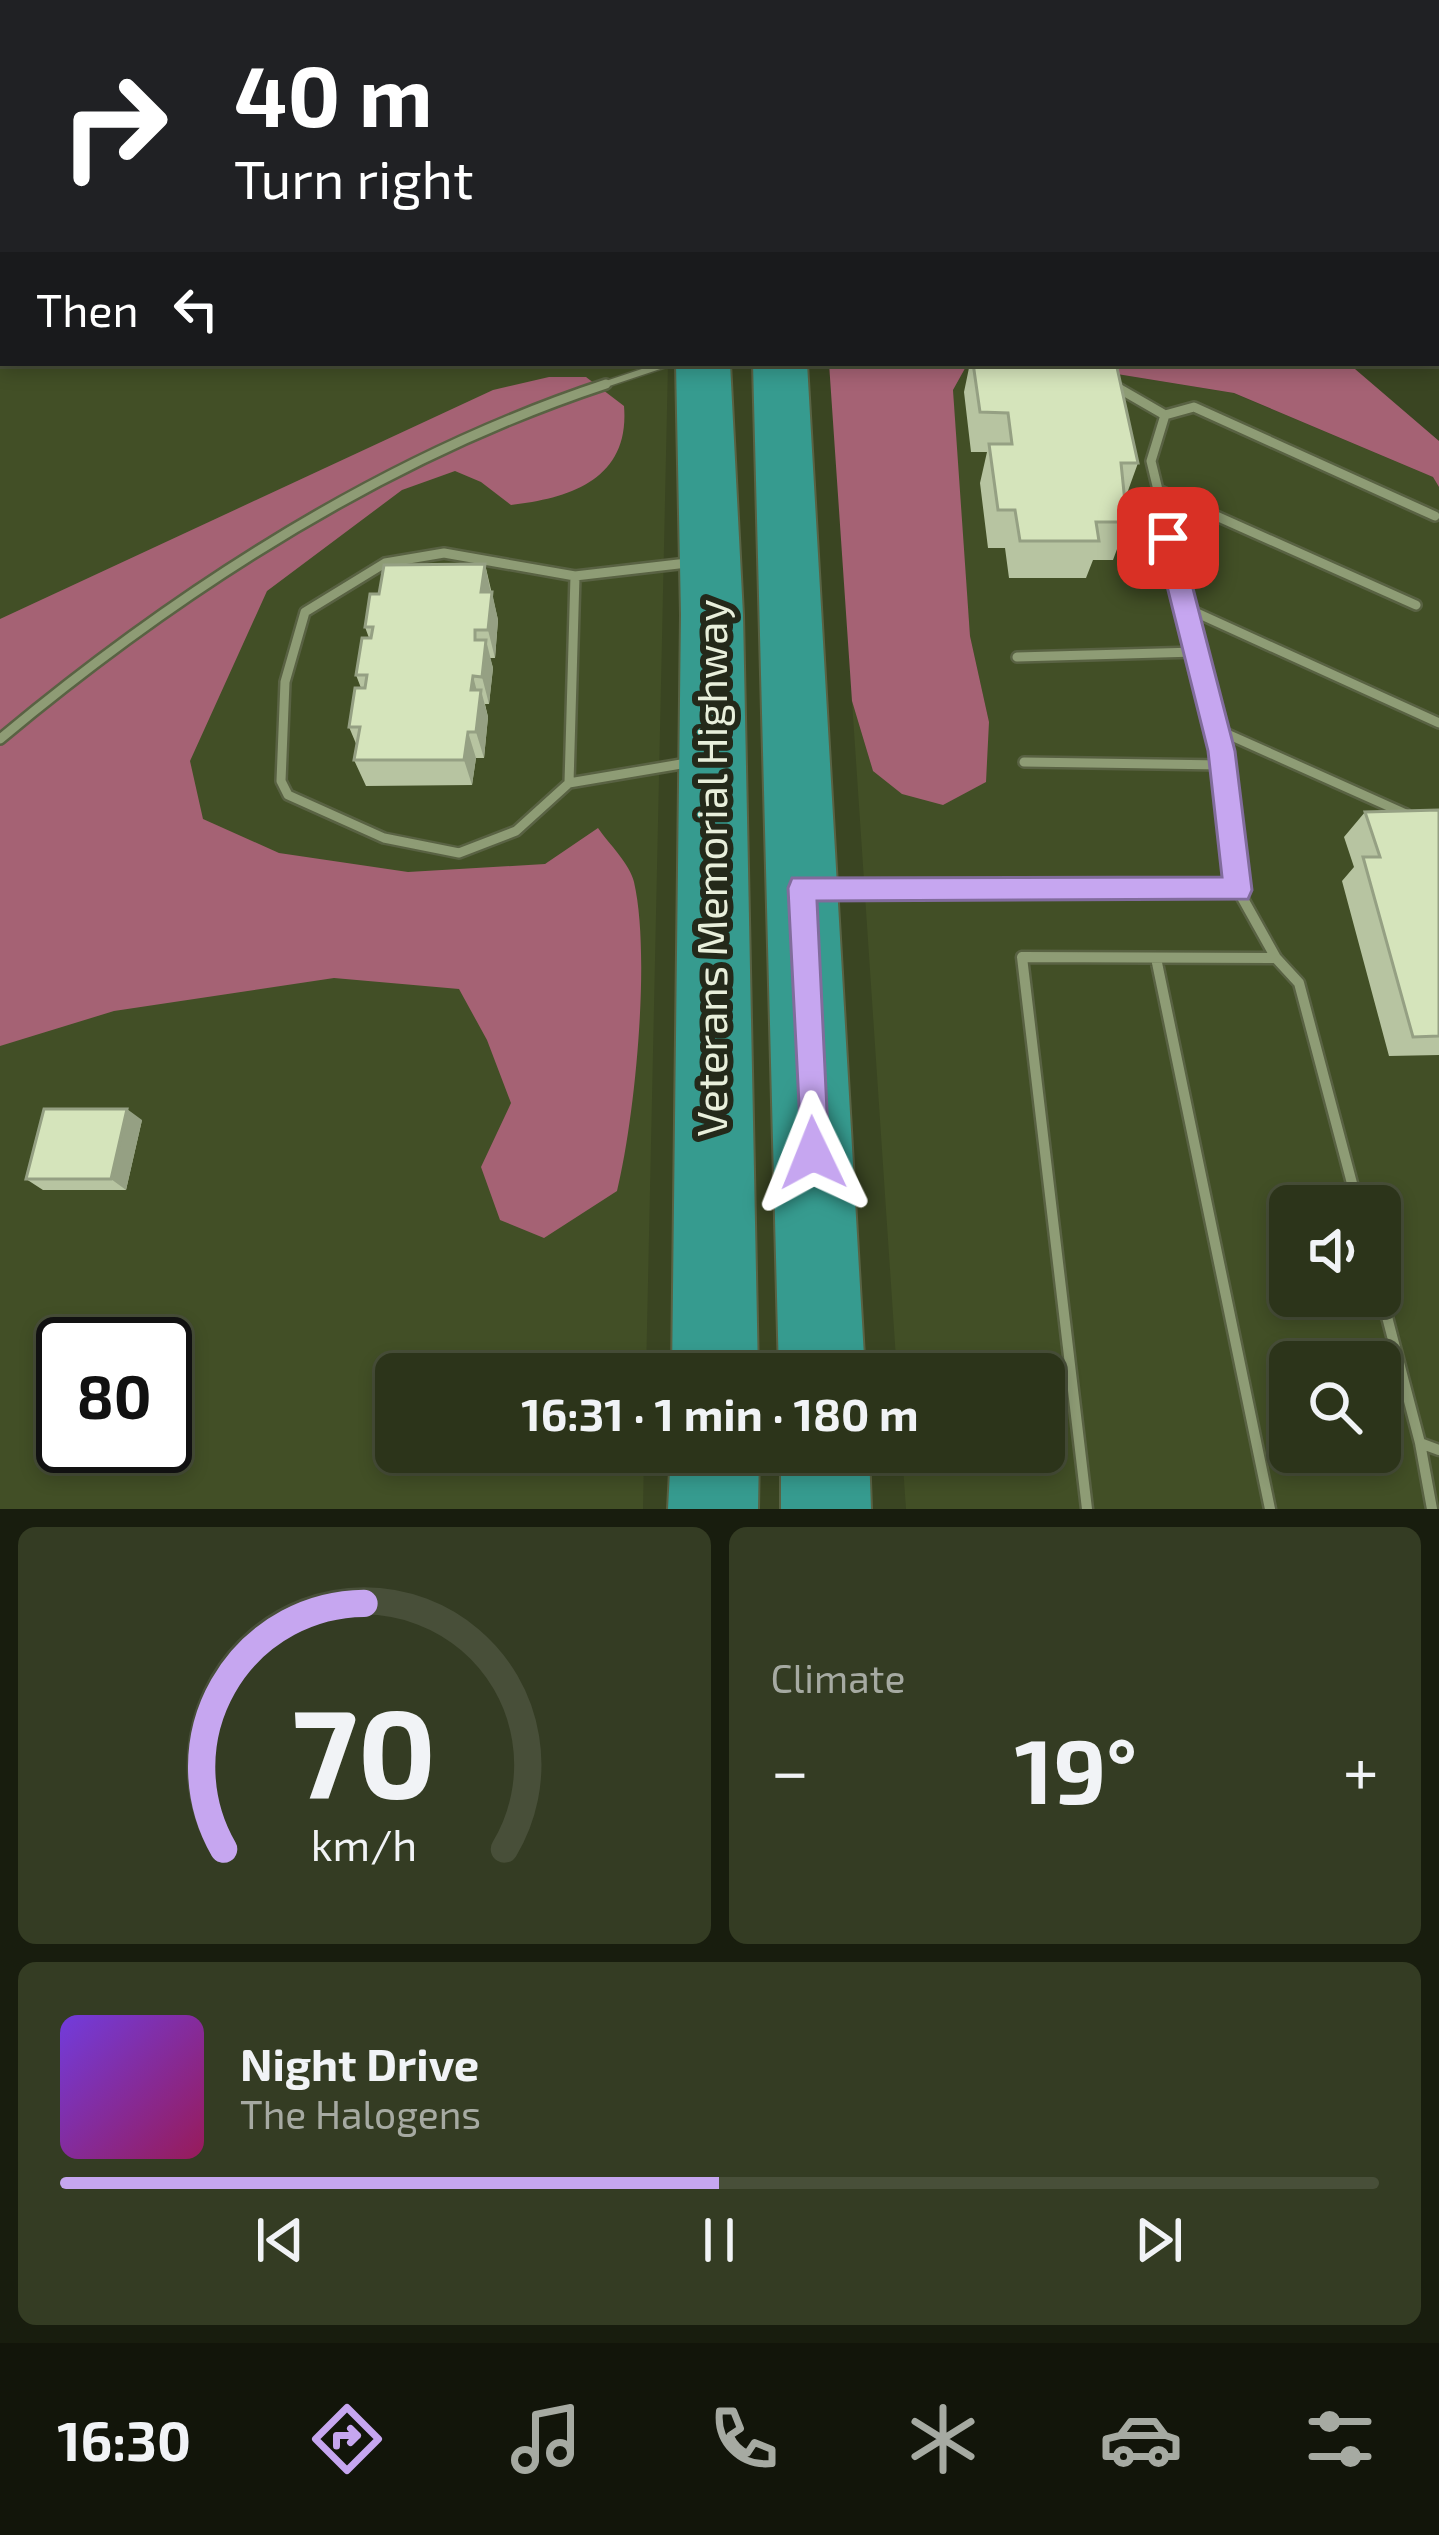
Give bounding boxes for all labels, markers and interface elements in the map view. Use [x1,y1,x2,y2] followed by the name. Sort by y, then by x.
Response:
[234,43,433,144] text: 40 m
[36,48,192,204] icon: right
[234,145,474,210] text: Turn right
[163,276,229,342] icon: left
[36,282,139,336] text: Then
[1117,487,1219,589] pin
[1135,505,1201,571] icon: arrive
[685,599,735,1137] street label: Veterans Memorial Highway
[750,1090,876,1216] position arrow
[1269,1185,1401,1473] map controls
[1269,1185,1401,1317] button: sound
[36,1317,192,1473] speed limit sign: 80
[1269,1341,1401,1473] button: search
[521,1386,919,1440] text: 16:31 · 1 min · 180 m
[771,1654,905,1701] text: Climate
[292,1673,437,1823] text: 70
[1014,1714,1137,1822] text: 19°
[771,1729,809,1808] text: −
[1343,1729,1379,1808] text: +
[311,1817,417,1869] text: km/h
[240,2036,479,2090] text: Night Drive
[240,2090,481,2137] text: The Halogens
[247,2207,313,2273] icon: previous
[686,2207,752,2273] icon: pause
[1126,2207,1192,2273] icon: next
[305,2397,389,2481] icon: directions
[504,2397,588,2481] icon: music
[702,2397,786,2481] icon: phone
[901,2397,985,2481] icon: climate
[1099,2397,1183,2481] icon: car
[1298,2397,1382,2481] icon: filters
[57,2407,191,2472] text: 16:30

